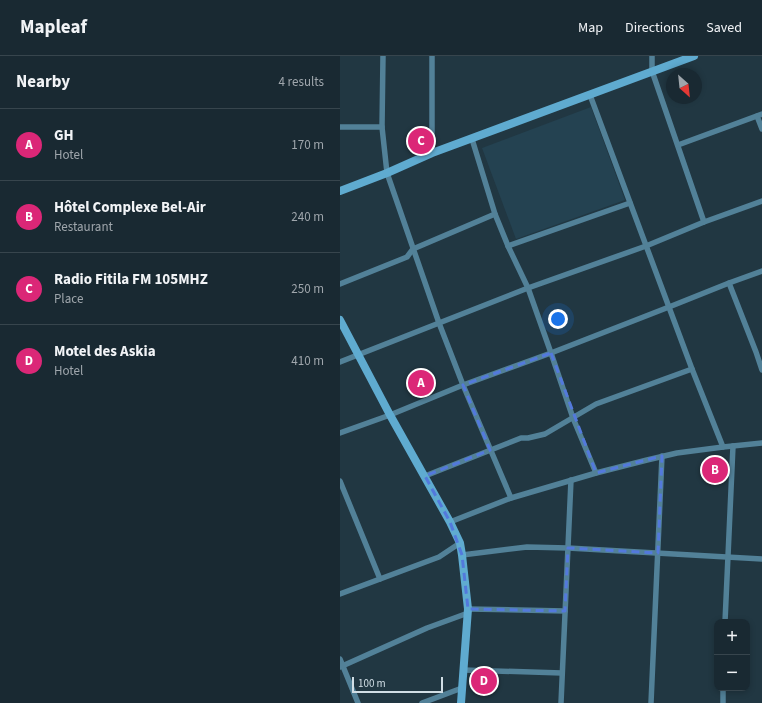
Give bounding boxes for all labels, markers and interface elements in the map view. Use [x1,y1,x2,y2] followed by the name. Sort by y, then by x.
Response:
[20,14,87,41] text: Mapleaf
[578,18,603,38] text: Map
[625,18,684,38] text: Directions
[706,18,742,38] text: Saved
[666,68,702,104] north arrow
[16,70,70,94] text: Nearby
[279,73,324,91] text: 4 results
[54,125,74,146] text: GH
[408,126,434,156] pin: C
[25,136,33,154] text: A
[291,136,324,154] text: 170 m
[54,146,83,164] text: Hotel
[54,197,206,218] text: Hôtel Complexe Bel-Air
[25,208,33,226] text: B
[291,208,324,226] text: 240 m
[54,218,113,236] text: Restaurant
[54,269,208,290] text: Radio Fitila FM 105MHZ
[25,280,33,298] text: C
[291,280,324,298] text: 250 m
[54,290,83,308] text: Place
[548,309,568,329] your location
[54,341,156,362] text: Motel des Askia
[25,352,33,370] text: D
[291,352,324,370] text: 410 m
[54,362,83,380] text: Hotel
[408,368,434,398] pin: A
[702,455,728,485] pin: B
[714,619,750,691] map controls
[714,619,750,655] button: +
[714,655,750,691] button: −
[471,666,497,696] pin: D
[352,675,443,694] scale bar
[358,676,386,691] text: 100 m

